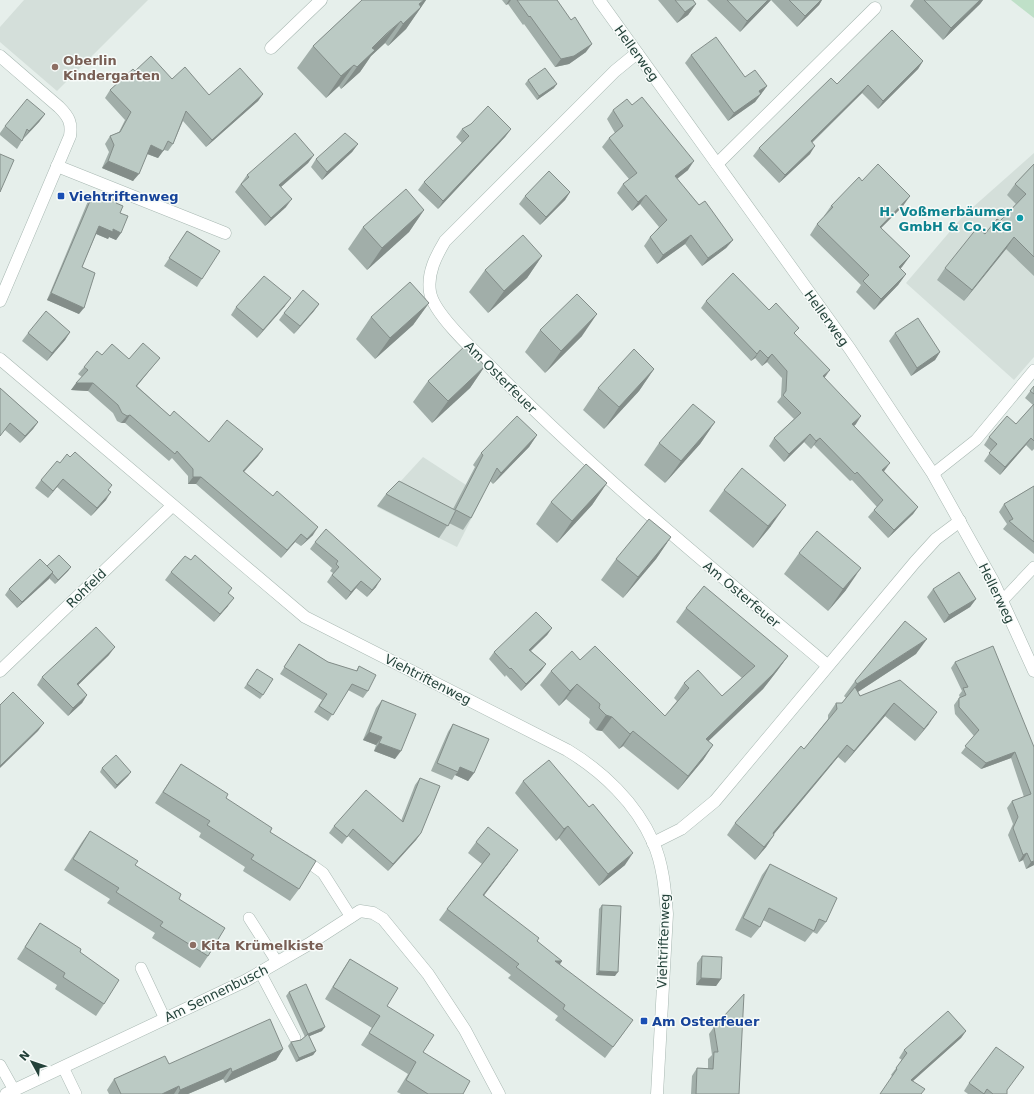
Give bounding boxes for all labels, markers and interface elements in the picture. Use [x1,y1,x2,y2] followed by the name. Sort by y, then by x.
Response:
[611,22,662,84] street label: Hellerweg
[63,53,160,83] place label: Oberlin Kindergarten
[50,62,60,72] marker: Oberlin Kindergarten
[69,189,179,204] place label: Viehtriftenweg
[56,191,66,201] marker: Viehtriftenweg
[879,204,1013,234] place label: H. Voßmerbäumer GmbH & Co. KG
[1015,213,1025,223] marker: H. Voßmerbäumer GmbH & Co. KG
[801,287,852,349] street label: Hellerweg
[462,338,540,417] street label: Am Osterfeuer
[700,558,783,631] street label: Am Osterfeuer
[976,561,1018,626] street label: Hellerweg
[63,566,109,611] street label: Rohfeld
[382,651,474,708] street label: Viehtriftenweg
[654,893,673,989] street label: Viehtriftenweg
[201,938,324,953] place label: Kita Krümelkiste
[188,940,198,950] marker: Kita Krümelkiste
[162,962,270,1025] street label: Am Sennenbusch
[652,1014,760,1029] place label: Am Osterfeuer
[639,1016,649,1026] marker: Am Osterfeuer
[12,1042,52,1082] north arrow
[17,1048,33,1064] text: N

